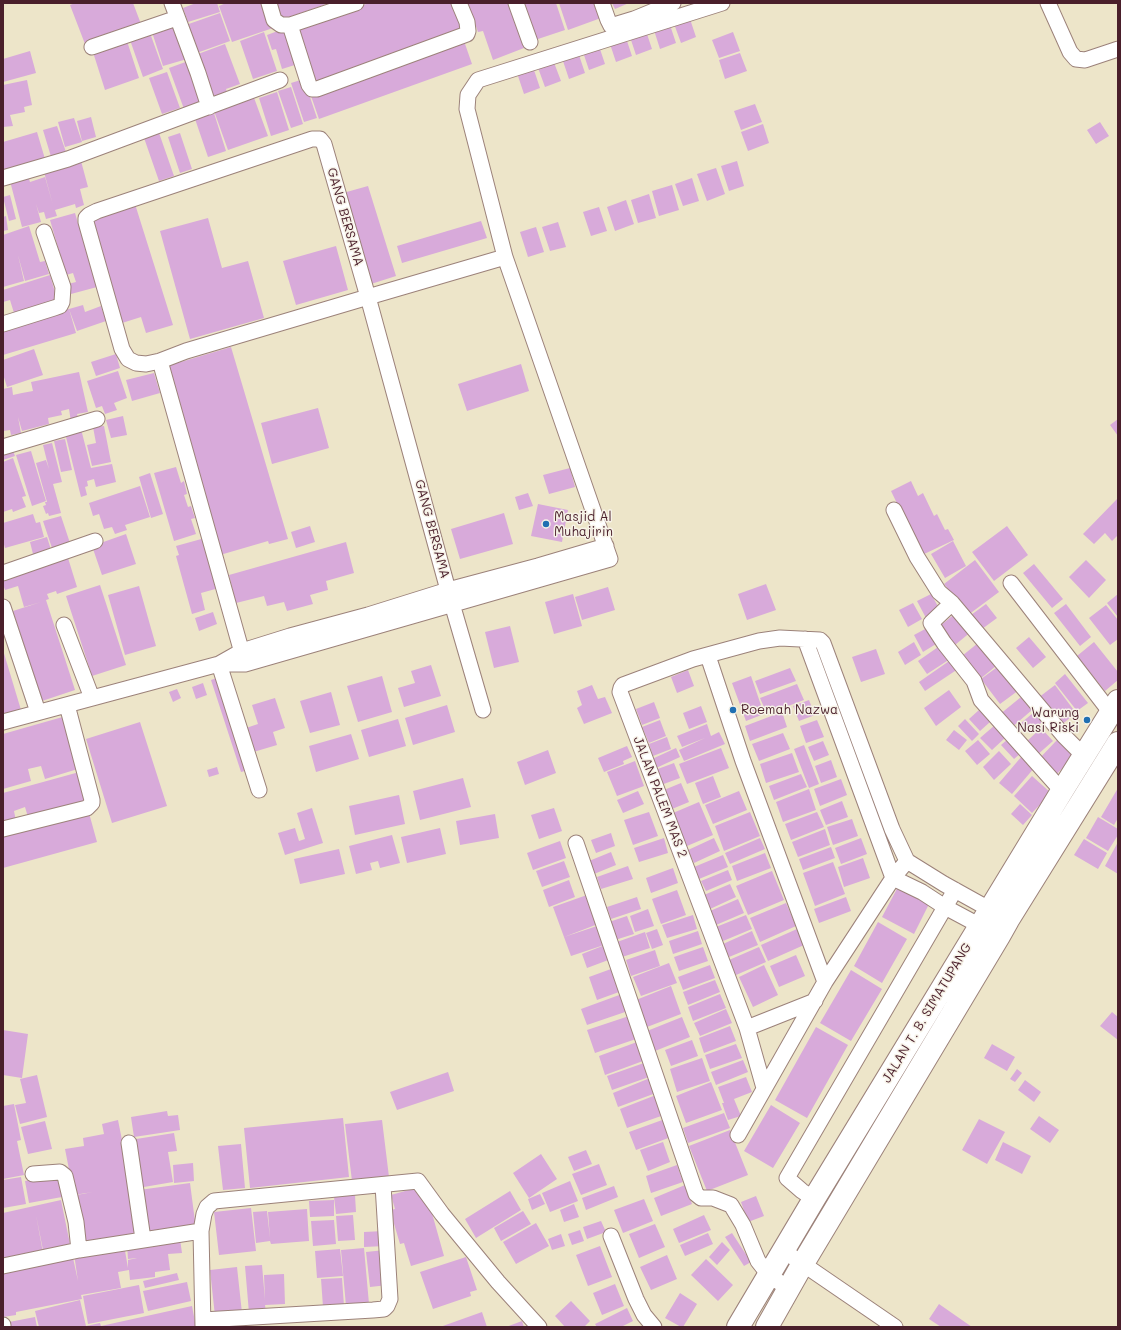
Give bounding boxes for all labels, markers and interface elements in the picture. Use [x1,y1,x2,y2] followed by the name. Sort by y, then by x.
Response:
[324,166,366,268] street label: GANG BERSAMA
[411,478,453,580] street label: GANG BERSAMA
[554,509,613,540] place label: Masjid Al Muhajirin
[541,519,551,529] marker: Masjid Al Muhajirin
[741,702,838,718] place label: Roemah Nazwa
[728,705,738,715] marker: Roemah Nazwa
[1017,705,1079,736] place label: Warung Nasi Riski
[1082,715,1092,725] marker: Warung Nasi Riski
[630,734,690,860] street label: JALAN PALEM MAS 2
[879,940,975,1086] street label: JALAN T. B. SIMATUPANG

